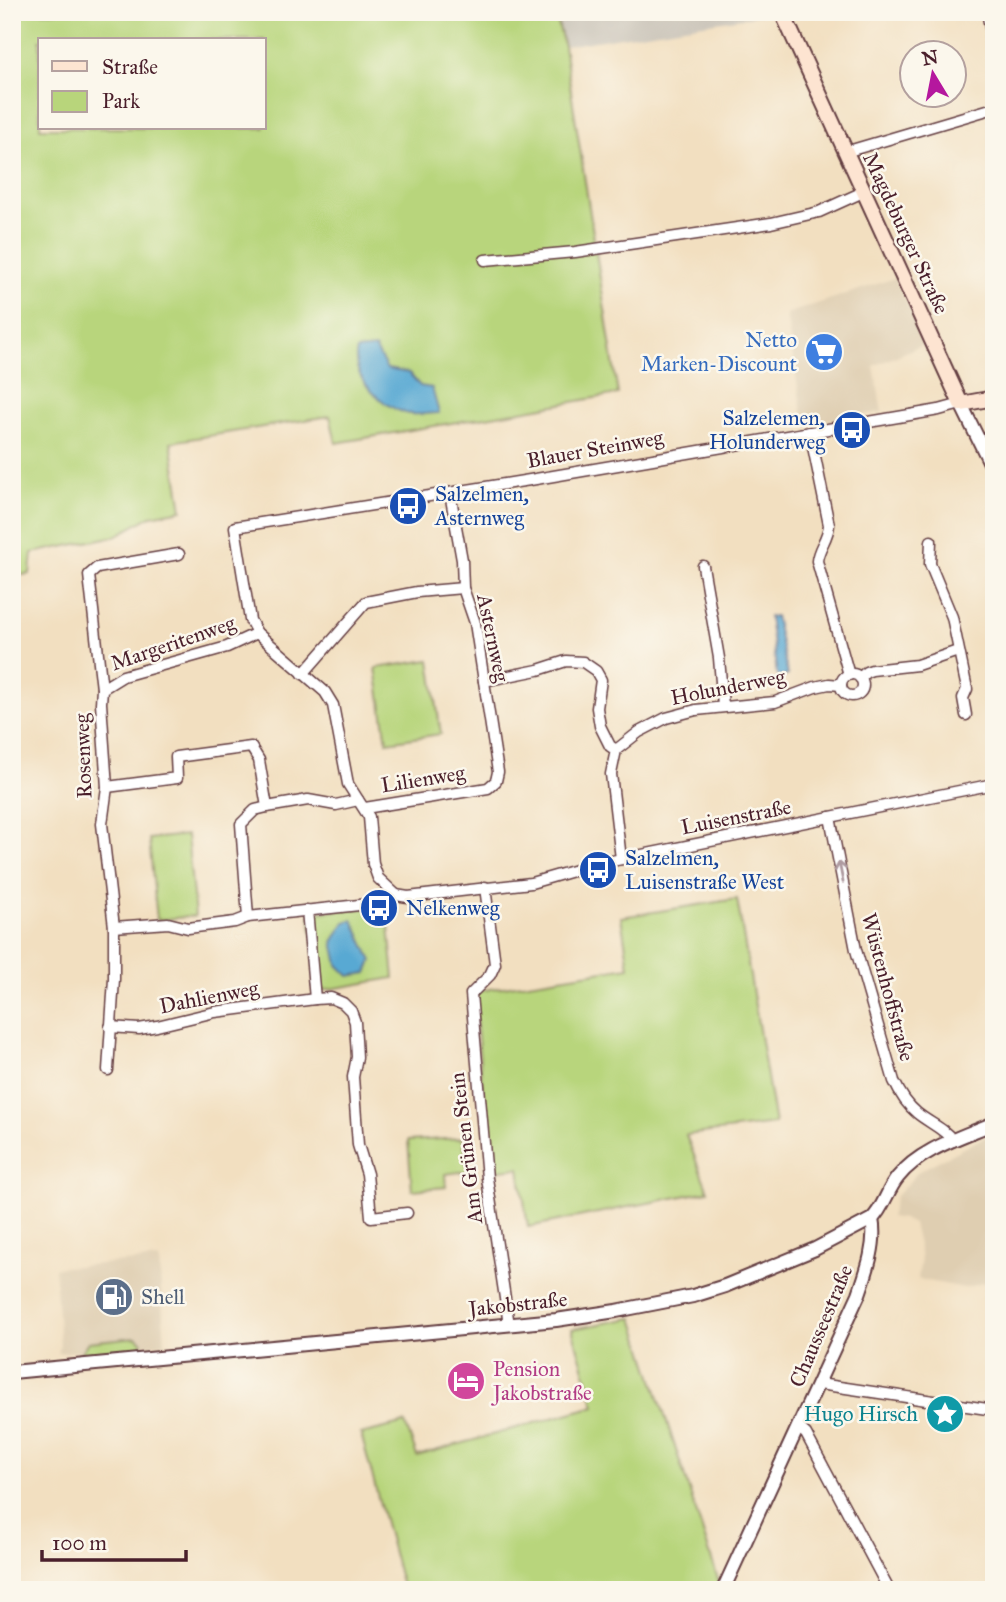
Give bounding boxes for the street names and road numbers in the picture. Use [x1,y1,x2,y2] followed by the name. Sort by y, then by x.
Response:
[857,148,955,318] street label: Magdeburger Straße
[525,424,665,474] street label: Blauer Steinweg
[471,591,515,684] street label: Asternweg
[107,609,239,676] street label: Margeritenweg
[669,663,788,711] street label: Holunderweg
[69,713,97,799] street label: Rosenweg
[379,760,467,798] street label: Lilienweg
[679,794,794,840] street label: Luisenstraße
[856,910,920,1064] street label: Wüstenhoffstraße
[157,975,261,1019] street label: Dahlienweg
[444,1071,488,1226] street label: Am Grünen Stein
[784,1261,859,1391] street label: Chausseestraße
[466,1286,569,1322] street label: Jakobstraße

